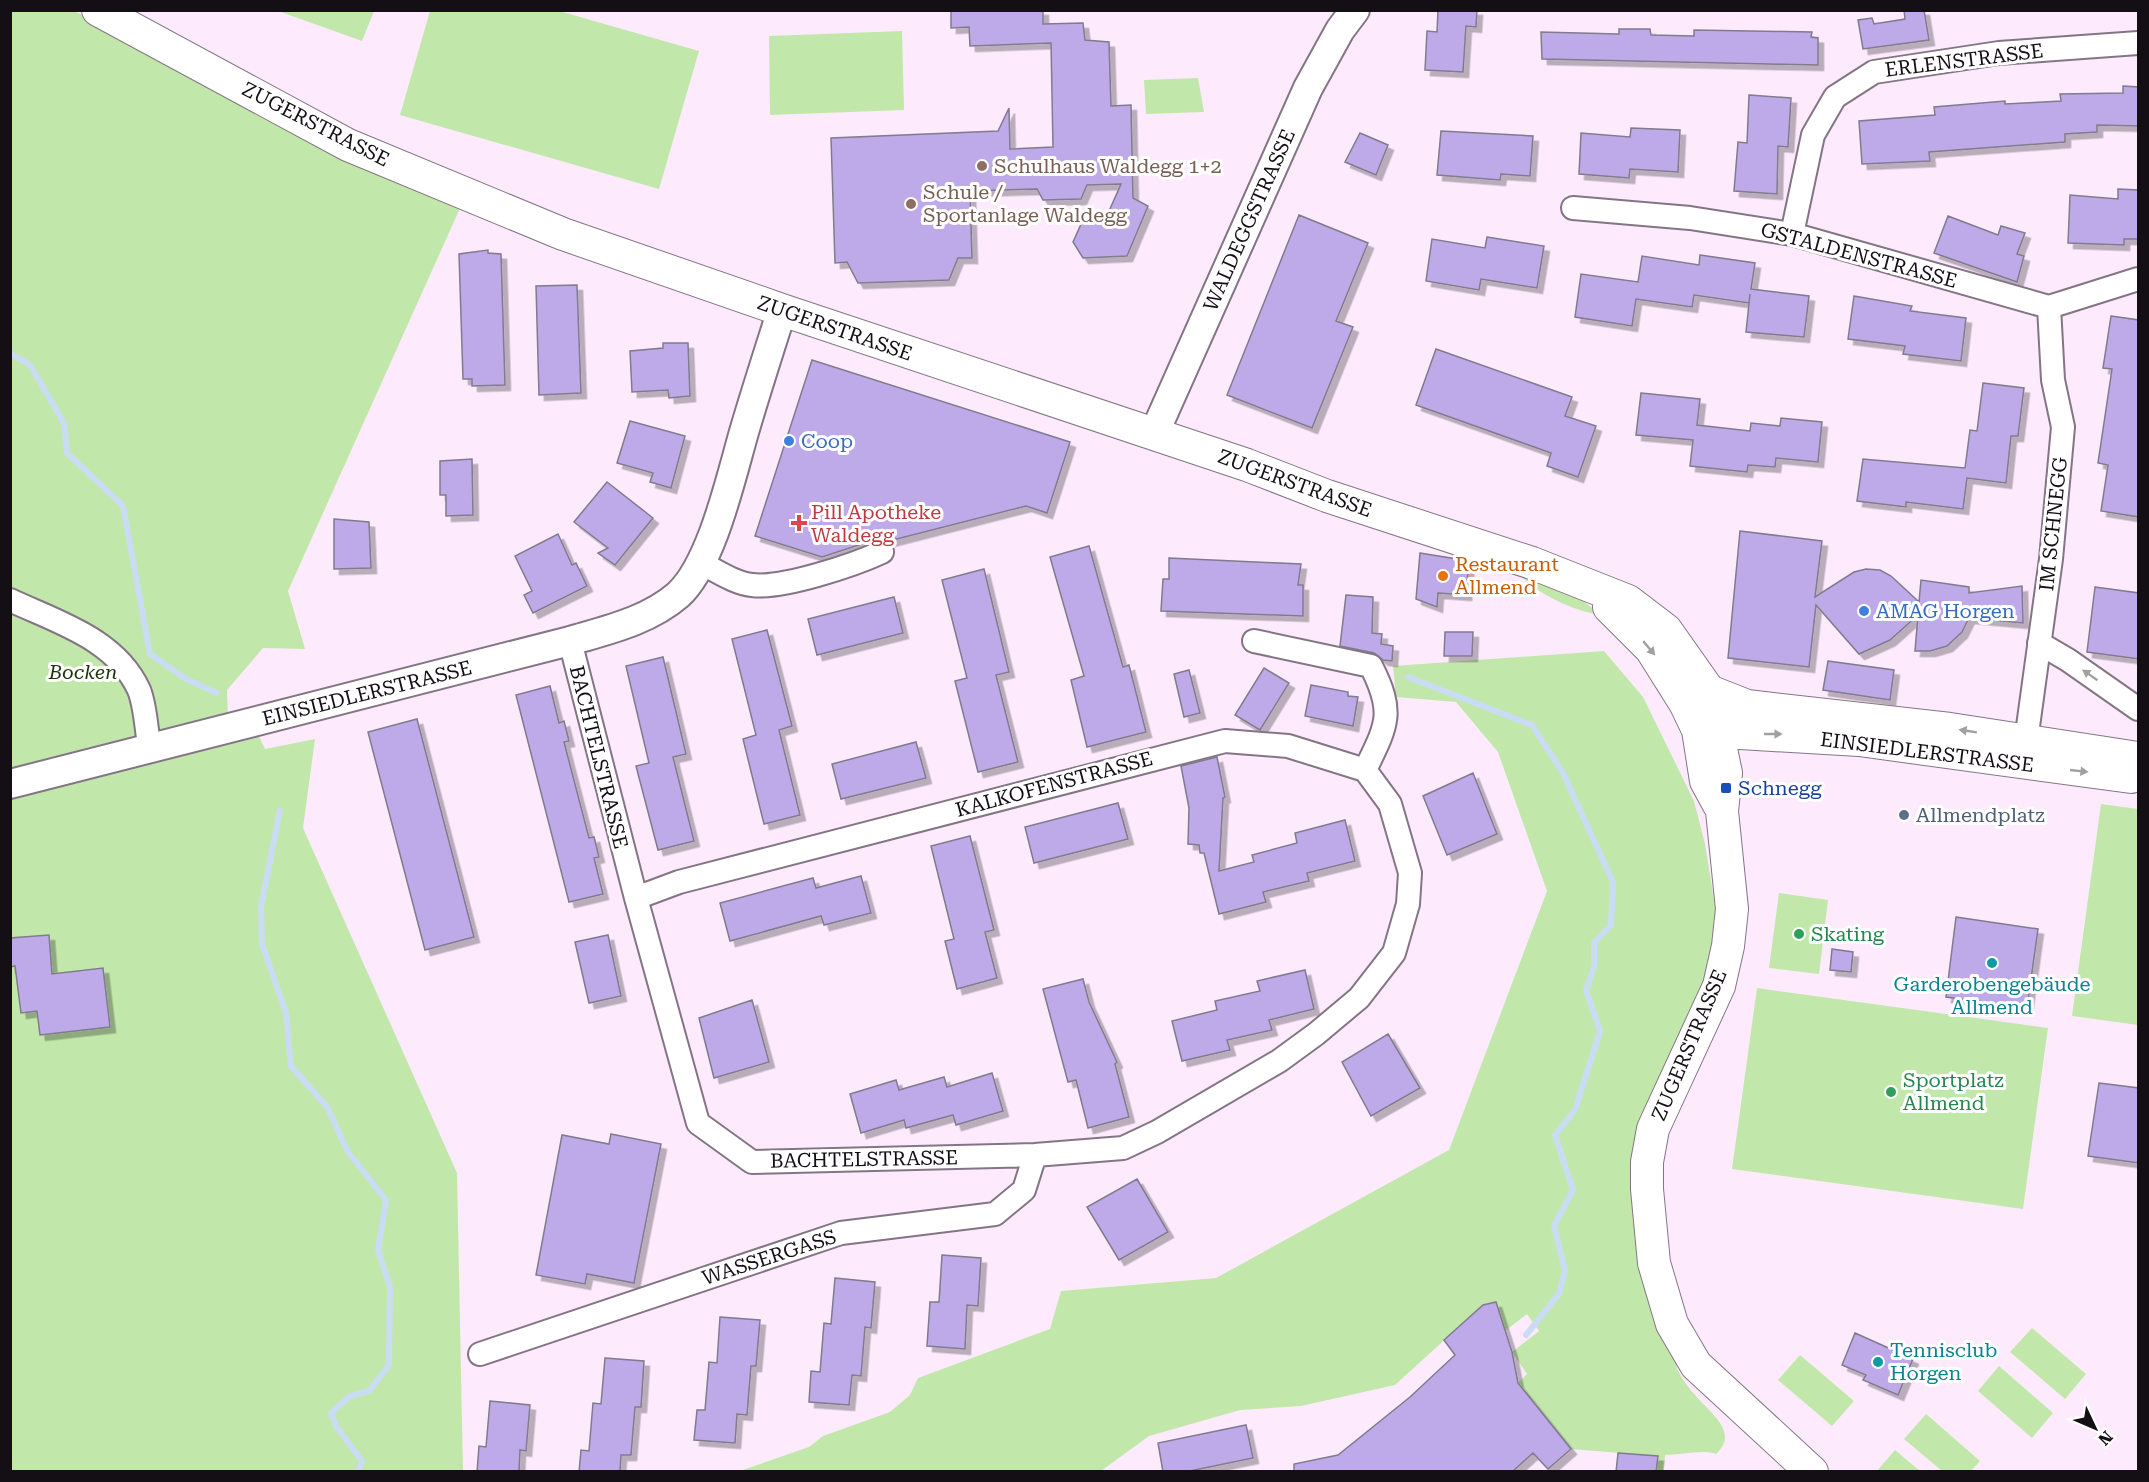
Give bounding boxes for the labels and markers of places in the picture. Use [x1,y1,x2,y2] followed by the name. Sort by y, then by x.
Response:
[994,154,1222,178] place label: Schulhaus Waldegg 1+2
[975,159,989,173] marker: Schulhaus Waldegg 1+2
[923,180,1128,227] place label: Schule / Sportanlage Waldegg
[904,197,918,211] marker: Schule / Sportanlage Waldegg
[801,429,853,453] place label: Coop
[782,434,796,448] marker: Coop
[811,500,941,547] place label: Pill Apotheke Waldegg
[792,516,806,530] marker: Pill Apotheke Waldegg
[1455,552,1559,599] place label: Restaurant Allmend
[1436,569,1450,583] marker: Restaurant Allmend
[1876,599,2015,623] place label: AMAG Horgen
[1857,604,1871,618] marker: AMAG Horgen
[1738,776,1822,800] place label: Schnegg
[1719,781,1733,795] marker: Schnegg
[1916,803,2045,827] place label: Allmendplatz
[1897,808,1911,822] marker: Allmendplatz
[1811,922,1885,946] place label: Skating
[1792,927,1806,941] marker: Skating
[1985,956,1999,970] marker: Garderobengebäude Allmend
[1894,972,2090,1019] place label: Garderobengebäude Allmend
[1903,1068,2004,1115] place label: Sportplatz Allmend
[1884,1085,1898,1099] marker: Sportplatz Allmend
[1890,1338,1997,1385] place label: Tennisclub Horgen
[1871,1355,1885,1369] marker: Tennisclub Horgen

